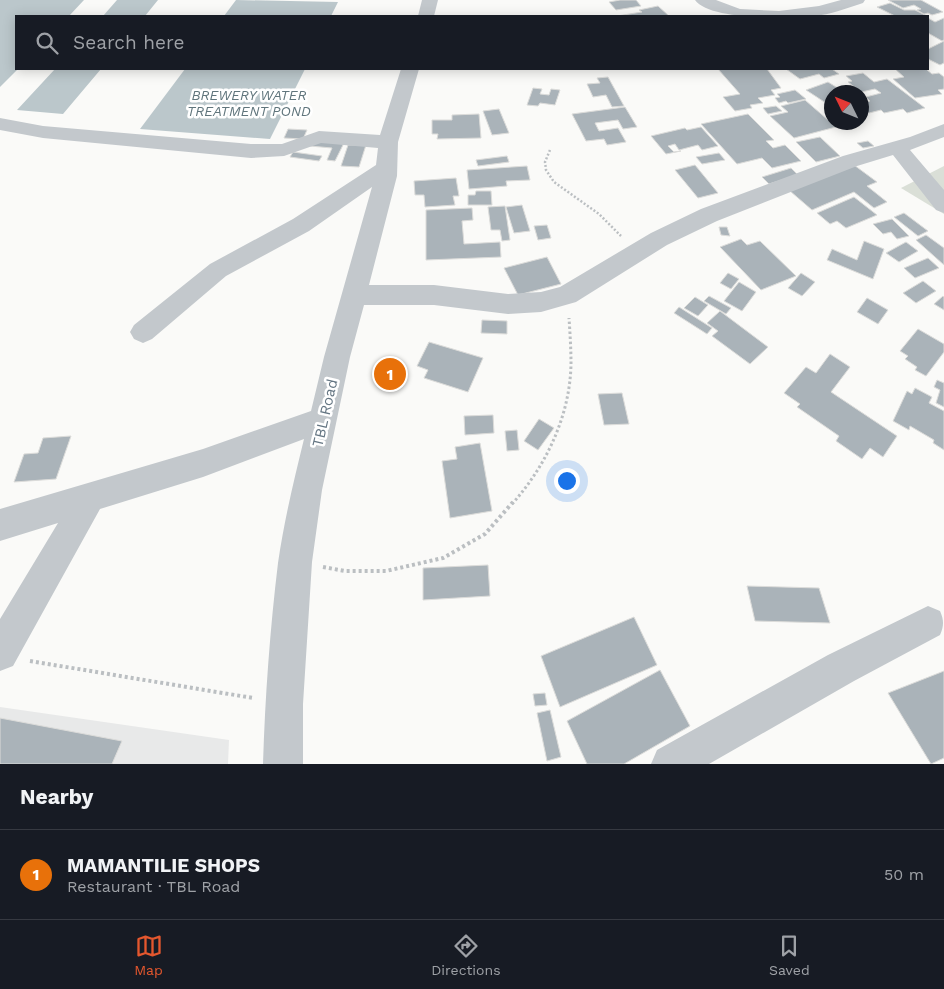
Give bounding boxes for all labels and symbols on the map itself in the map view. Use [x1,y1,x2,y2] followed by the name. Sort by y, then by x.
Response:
[824,85,869,130] north arrow
[187,87,311,119] water label: BREWERY WATER TREATMENT POND
[374,355,406,393] pin: 1
[308,377,342,449] street label: TBL Road
[554,468,580,494] your location

